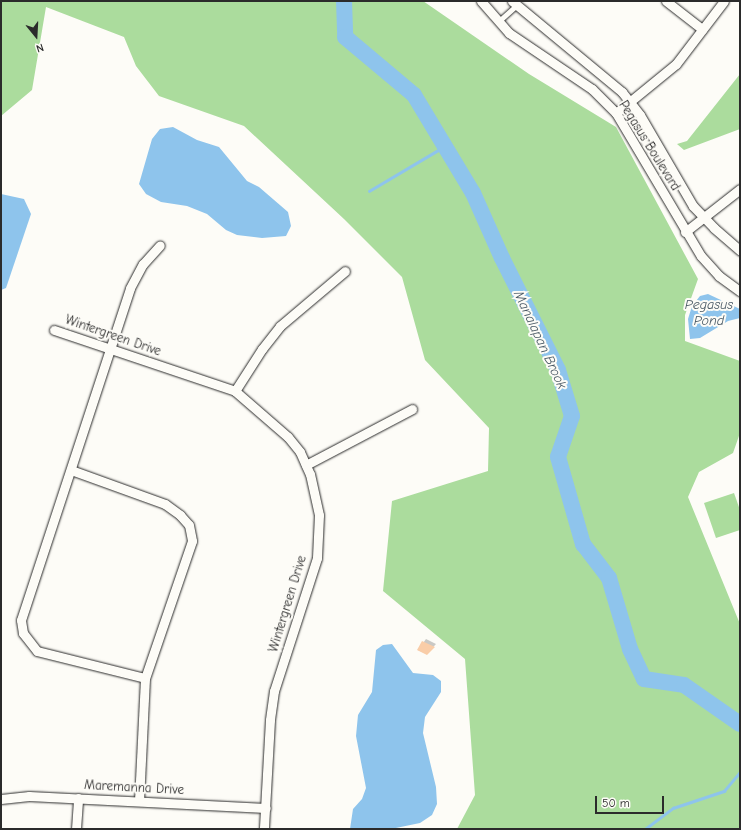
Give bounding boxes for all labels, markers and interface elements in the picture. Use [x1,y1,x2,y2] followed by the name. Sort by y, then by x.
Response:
[16,16,56,56] north arrow
[34,41,45,55] text: N
[615,98,683,194] street label: Pegasus Boulevard
[510,288,570,392] water label: Manalapan Brook
[685,297,733,330] water label: Pegasus Pond
[63,312,163,360] street label: Wintergreen Drive
[266,554,310,654] street label: Wintergreen Drive
[84,778,184,798] street label: Maremanna Drive
[597,788,666,814] scale bar
[602,796,630,810] text: 50 m

